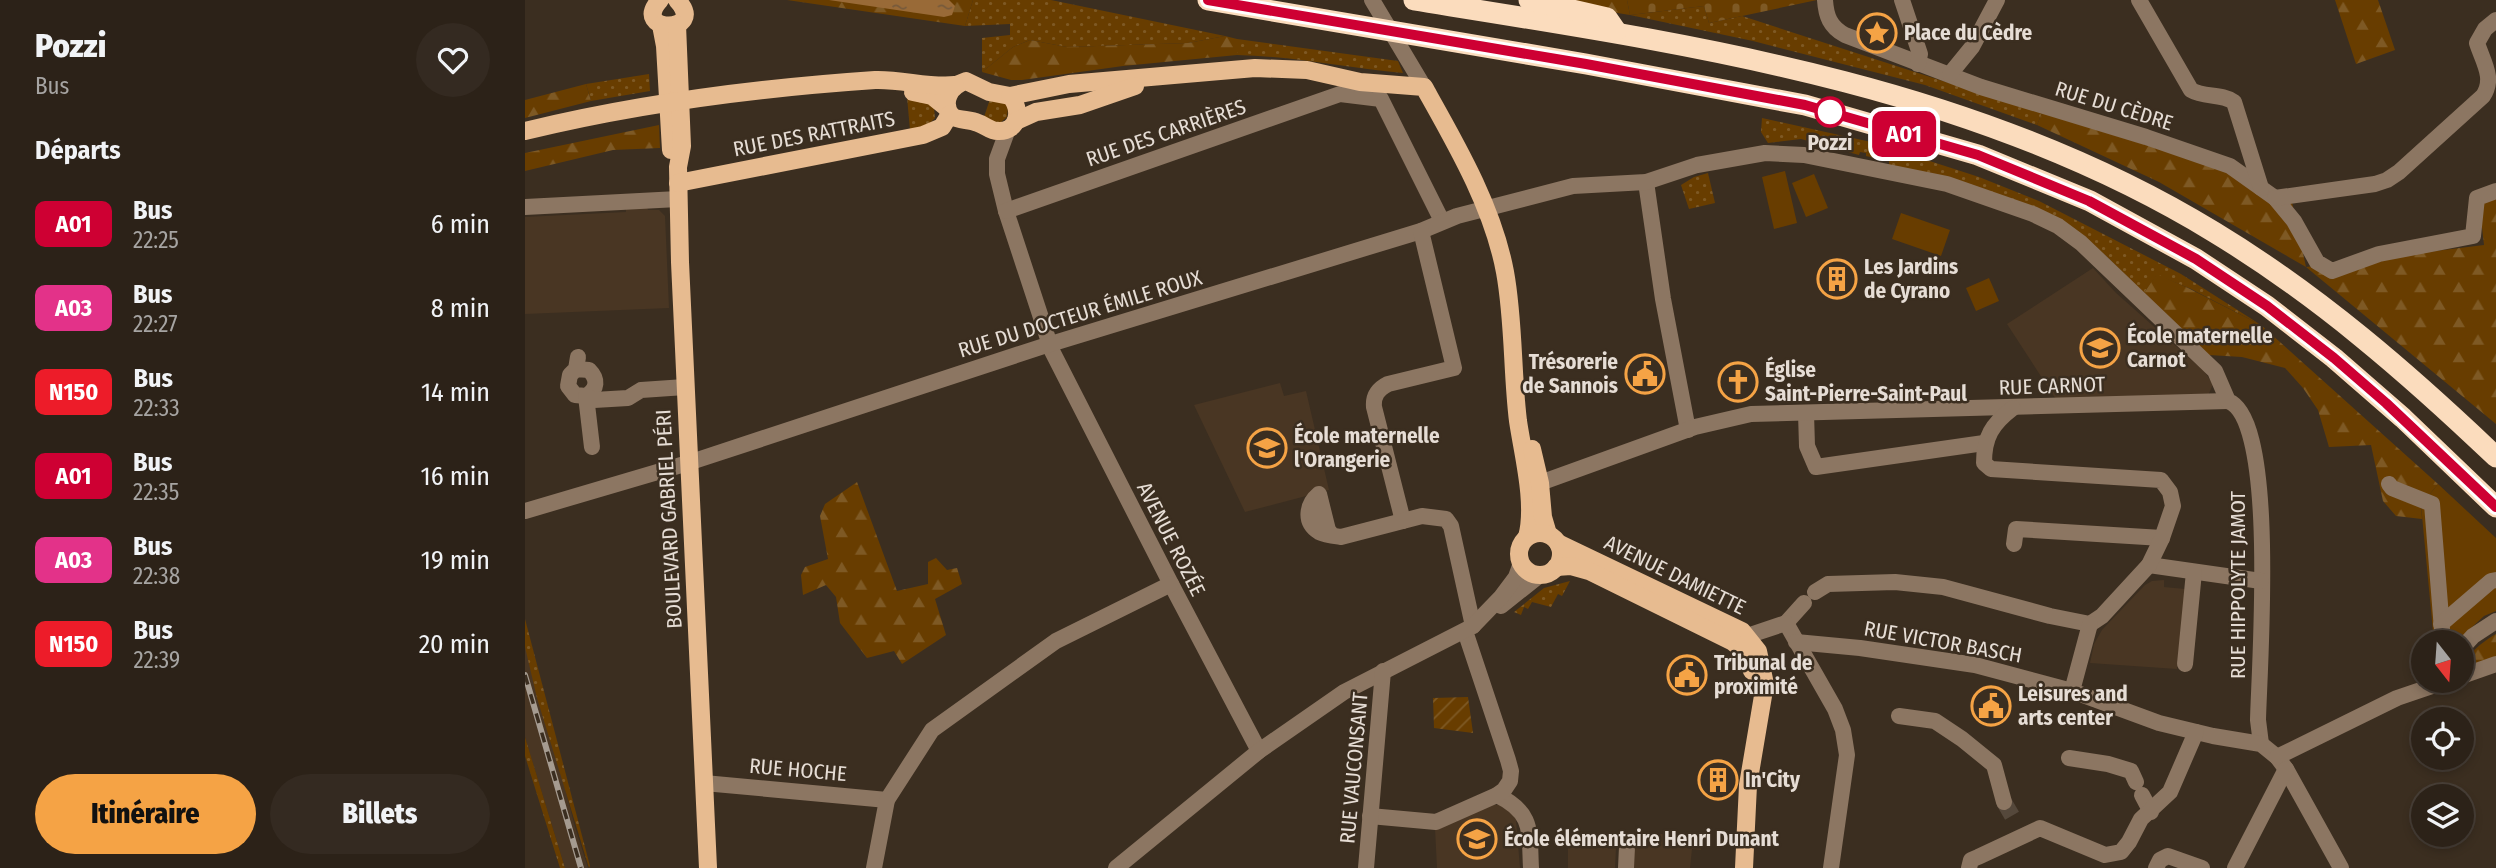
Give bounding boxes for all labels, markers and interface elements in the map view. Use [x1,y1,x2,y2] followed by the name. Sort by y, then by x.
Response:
[1856,12,1898,54] place icon: Place du Cèdre
[1904,20,2033,46] place label: Place du Cèdre
[416,23,490,97] button: heart
[35,26,106,66] text: Pozzi
[35,72,69,100] text: Bus
[2052,76,2176,136] street label: RUE DU CÈDRE
[1083,94,1249,172] street label: RUE DES CARRIÈRES
[1815,97,1845,127] marker: Pozzi
[731,106,897,162] street label: RUE DES RATTRAITS
[1864,111,1944,157] line badge: A01
[1886,120,1922,148] text: A01
[1808,130,1852,156] place label: Pozzi
[35,135,121,166] text: Départs
[133,195,172,226] text: Bus
[431,209,490,240] text: 6 min
[56,210,91,238] text: A01
[133,226,179,254] text: 22:25
[1864,254,1958,304] place label: Les Jardins de Cyrano
[1816,258,1858,300] building icon: Les Jardins de Cyrano
[955,264,1206,363] street label: RUE DU DOCTEUR ÉMILE ROUX
[133,279,172,310] text: Bus
[431,293,490,324] text: 8 min
[55,294,92,322] text: A03
[133,310,177,338] text: 22:27
[2127,322,2273,373] place label: École maternelle Carnot
[2079,327,2121,369] school or university icon: École maternelle Carnot
[1522,349,1618,399] place label: Trésorerie de Sannois
[1624,353,1666,395] public building icon: Trésorerie de Sannois
[1765,356,1967,407] place label: Église Saint-Pierre-Saint-Paul
[1717,361,1759,403] church icon: Église Saint-Pierre-Saint-Paul
[133,363,173,394] text: Bus
[1998,371,2106,401] street label: RUE CARNOT
[421,377,490,408] text: 14 min
[49,378,98,406] text: N150
[133,394,180,422] text: 22:33
[650,409,688,629] street label: BOULEVARD GABRIEL PÉRI
[1294,422,1440,473] place label: École maternelle l'Orangerie
[1246,427,1288,469] school or university icon: École maternelle l'Orangerie
[133,447,172,478] text: Bus
[421,461,490,492] text: 16 min
[56,462,91,490] text: A01
[133,478,179,506] text: 22:35
[1131,478,1211,601] street label: AVENUE ROZÉE
[2225,491,2251,679] street label: RUE HIPPOLYTE JAMOT
[1600,530,1750,620] street label: AVENUE DAMIETTE
[133,531,172,562] text: Bus
[421,545,490,576] text: 19 min
[55,546,92,574] text: A03
[133,562,180,590] text: 22:38
[133,615,173,646] text: Bus
[1862,615,2024,669] street label: RUE VICTOR BASCH
[419,629,490,660] text: 20 min
[49,630,98,658] text: N150
[2411,630,2475,693] north arrow
[2411,630,2474,847] map controls
[133,646,180,674] text: 22:39
[1714,650,1813,700] place label: Tribunal de proximité
[1666,654,1708,696] public building icon: Tribunal de proximité
[2018,681,2128,731] place label: Leisures and arts center
[1970,685,2012,727] public building icon: Leisures and arts center
[1334,691,1374,845] street label: RUE VAUCONSANT
[2411,707,2474,770] button: locate
[748,753,848,787] street label: RUE HOCHE
[1697,759,1739,801] building icon: In'City
[1745,767,1801,793] place label: In'City
[35,774,256,854] button: Itinéraire
[270,774,490,854] button: Billets
[2411,784,2474,847] button: layers
[1456,818,1498,860] school or university icon: École élémentaire Henri Dunant
[1504,825,1780,852] place label: École élémentaire Henri Dunant

